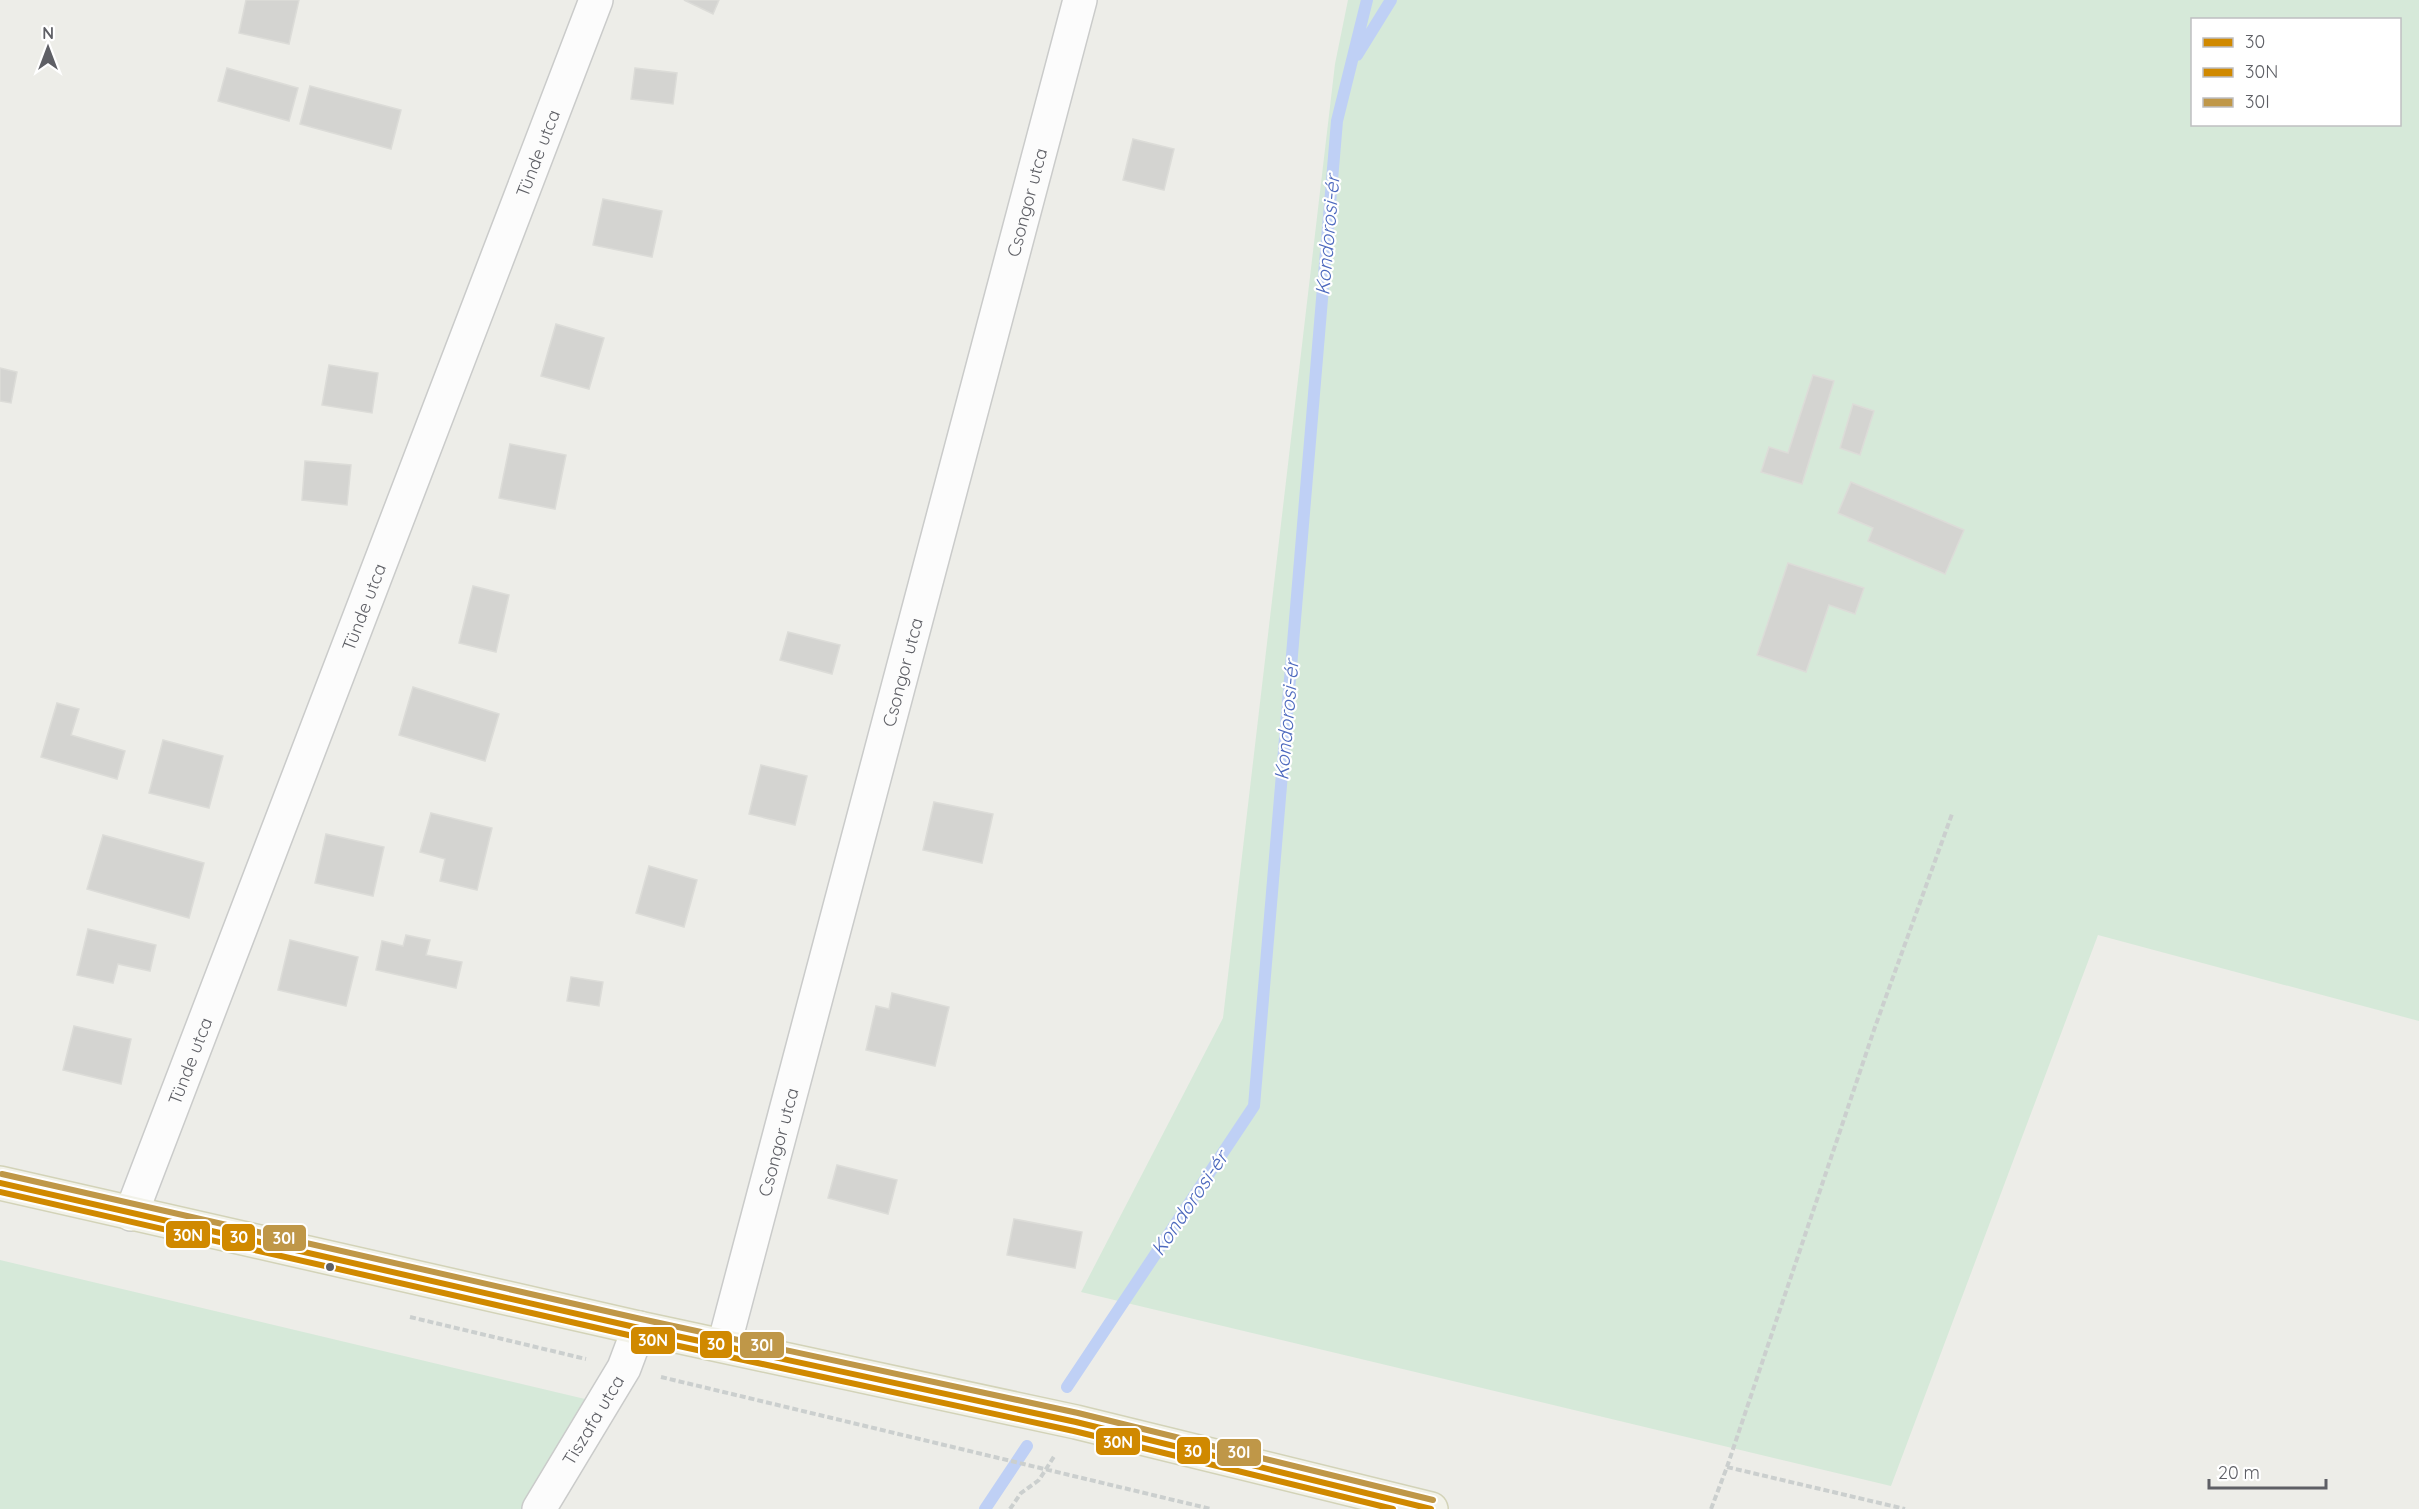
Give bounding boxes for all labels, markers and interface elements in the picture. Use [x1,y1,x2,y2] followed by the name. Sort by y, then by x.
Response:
[18,18,78,78] north arrow
[2191,18,2401,126] legend
[42,23,54,43] text: N
[2245,30,2265,53] text: 30
[2245,60,2278,83] text: 30N
[2245,90,2270,113] text: 30I
[510,106,565,200] street label: Tünde utca
[1001,145,1052,259] street label: Csongor utca
[1309,171,1345,296] water label: Kondorosi-ér
[336,560,391,654] street label: Tünde utca
[877,615,927,729] street label: Csongor utca
[1268,656,1304,781] water label: Kondorosi-ér
[162,1014,217,1108] street label: Tünde utca
[752,1085,803,1199] street label: Csongor utca
[1145,1144,1234,1260] water label: Kondorosi-ér
[165,1220,211,1249] line badge: 30N
[221,1223,256,1252] line badge: 30
[262,1224,307,1252] line badge: 30I
[173,1225,203,1245] text: 30N
[230,1227,248,1247] text: 30
[273,1228,295,1248] text: 30I
[324,1261,336,1273] unlabelled marker
[630,1326,676,1355] line badge: 30N
[638,1330,668,1350] text: 30N
[699,1330,733,1359] line badge: 30
[739,1331,785,1359] line badge: 30I
[707,1334,725,1354] text: 30
[751,1335,773,1355] text: 30I
[557,1370,629,1469] street label: Tiszafa utca
[1095,1427,1141,1456] line badge: 30N
[1103,1432,1133,1452] text: 30N
[1176,1436,1211,1465] line badge: 30
[1216,1438,1262,1467] line badge: 30I
[1184,1441,1202,1461] text: 30
[1228,1442,1250,1462] text: 30I
[2209,1452,2326,1490] scale bar
[2218,1461,2260,1484] text: 20 m

